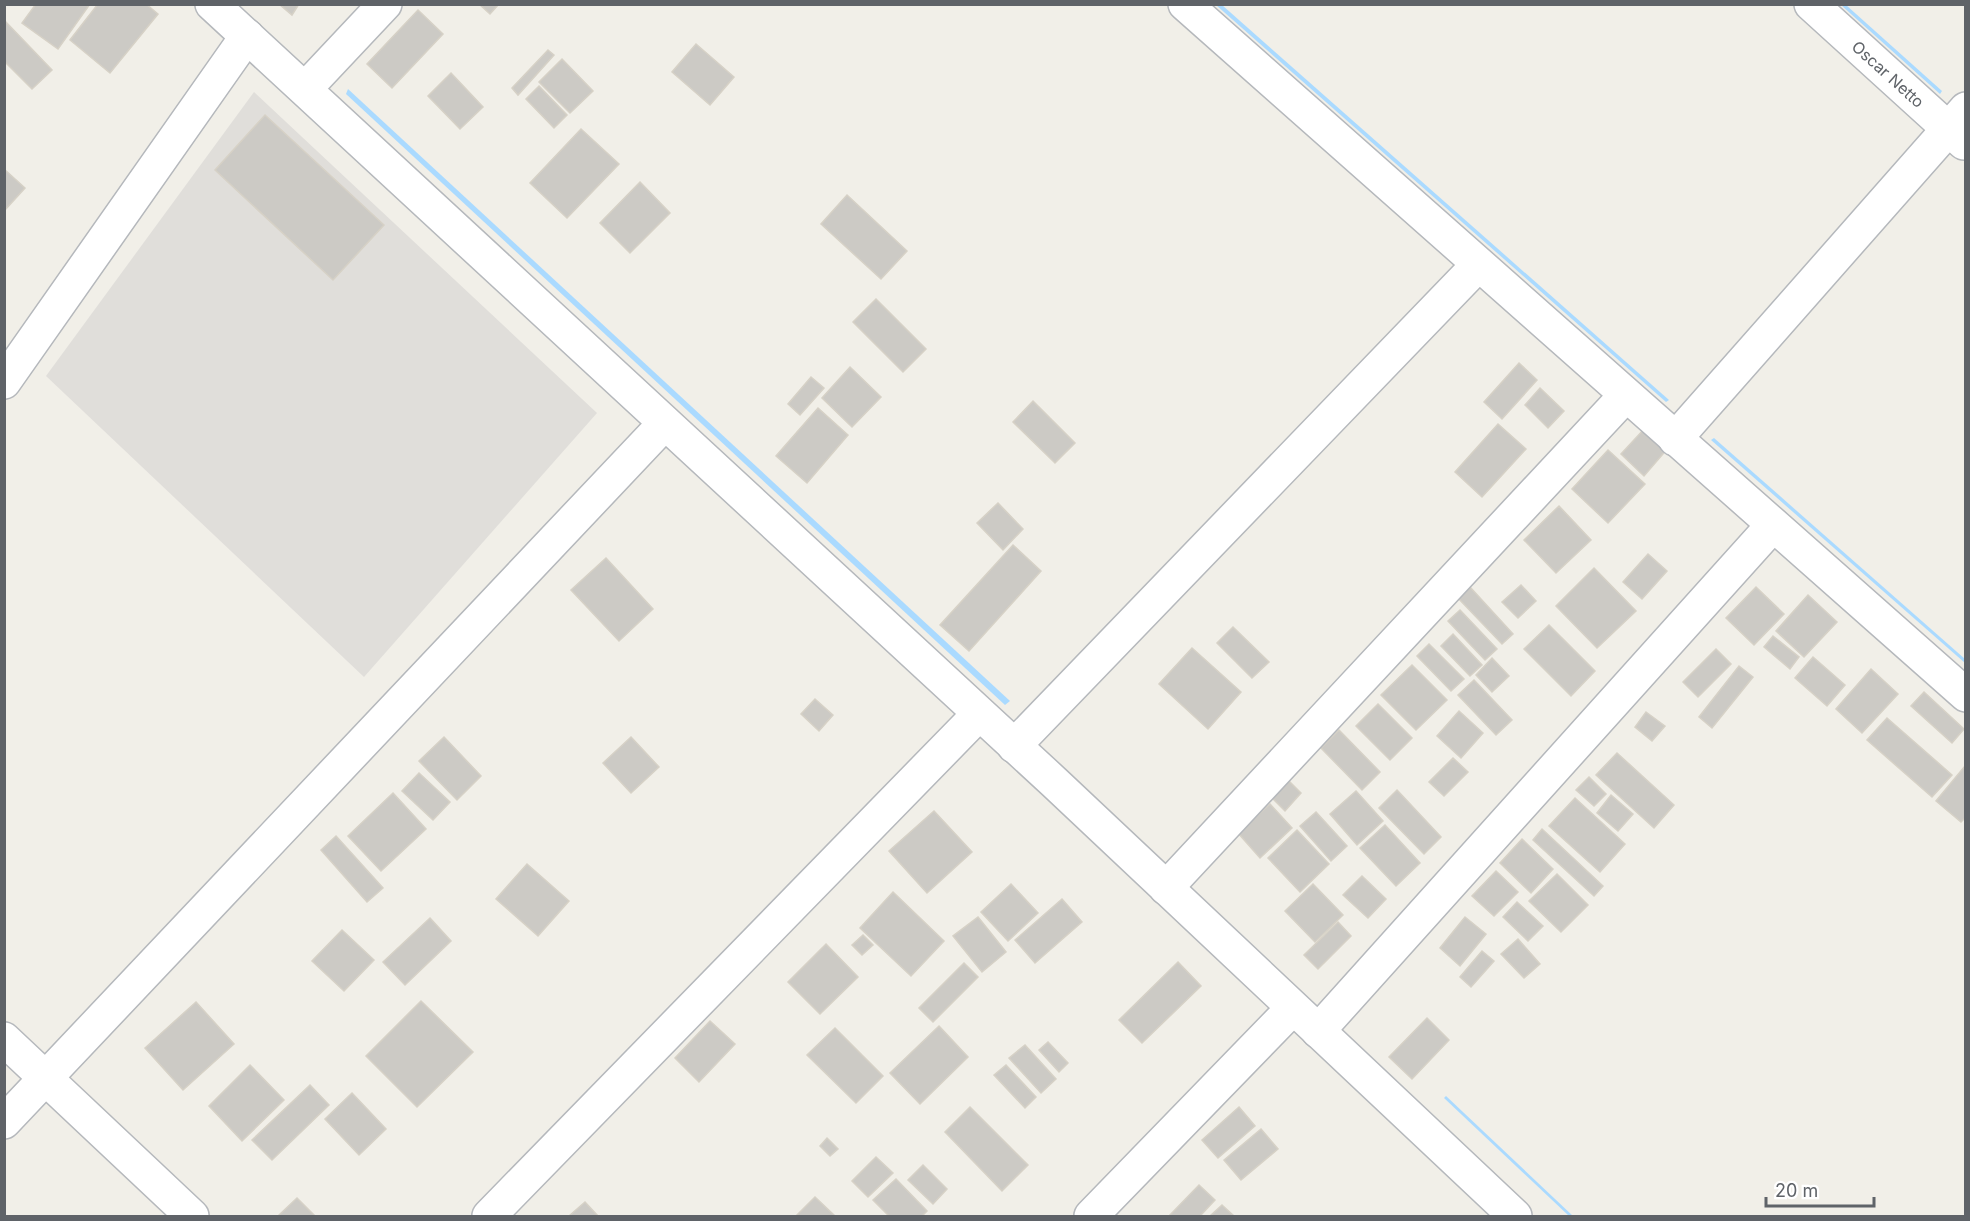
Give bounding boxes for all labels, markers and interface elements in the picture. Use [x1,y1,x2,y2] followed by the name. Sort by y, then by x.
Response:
[1848,36,1928,112] street label: Oscar Netto
[1766,1170,1874,1208] scale bar
[1775,1180,1818,1201] text: 20 m

